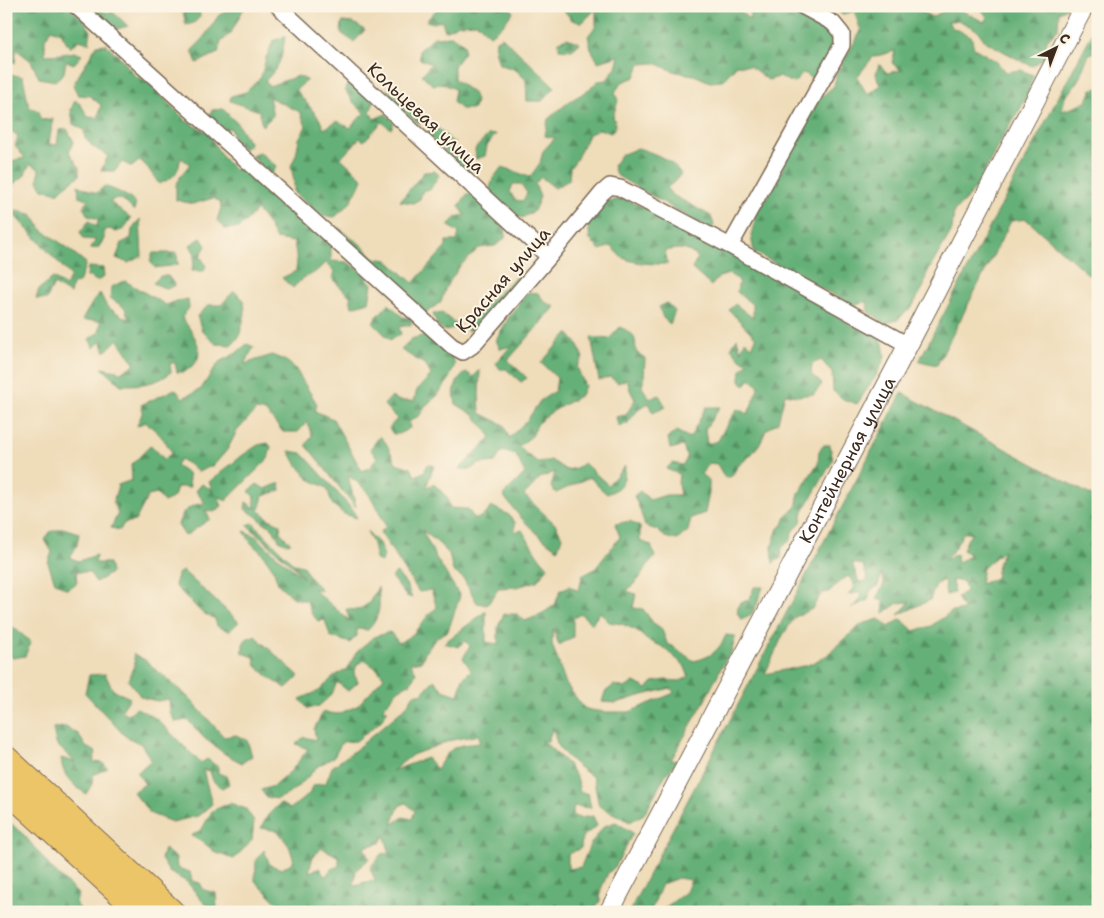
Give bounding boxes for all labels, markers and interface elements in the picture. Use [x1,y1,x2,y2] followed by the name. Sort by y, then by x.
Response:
[1032,22,1082,72] north arrow
[1055,29,1074,48] text: С
[362,57,490,179] street label: Кольцевая улица
[450,222,556,338] street label: Красная улица
[794,372,901,548] street label: Контейнерная улица

